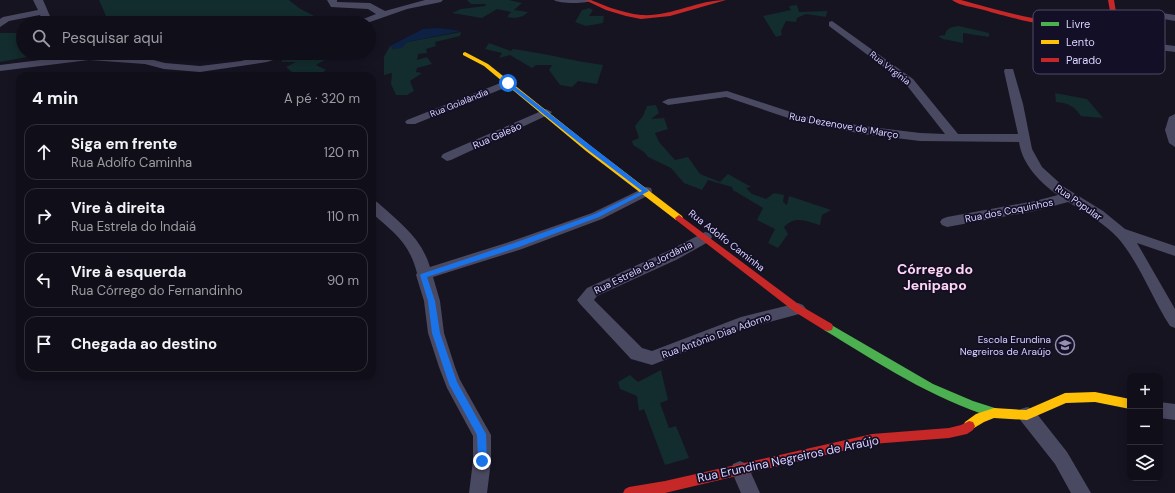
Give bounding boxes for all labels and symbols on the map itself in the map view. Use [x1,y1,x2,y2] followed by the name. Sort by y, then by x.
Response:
[1033,10,1165,74] legend
[1066,17,1090,31] text: Livre
[1066,35,1095,49] text: Lento
[867,48,913,88] street label: Rua Virgínia
[1066,53,1102,67] text: Parado
[499,74,517,92] route start
[428,86,490,120] street label: Rua Goialândia
[788,109,900,142] street label: Rua Dezenove de Março
[471,119,524,152] street label: Rua Galeão
[1053,181,1105,224] street label: Rua Popular
[964,196,1054,225] street label: Rua dos Coquinhos
[686,207,767,274] street label: Rua Adolfo Caminha
[592,238,695,297] street label: Rua Estrela da Jordânia
[897,260,973,294] district label: Córrego do Jenipapo
[660,310,772,361] street label: Rua Antônio Dias Adorno
[960,333,1051,358] place label: Escola Erundina Negreiros de Araújo
[1054,334,1076,356] school or university icon: Escola Erundina Negreiros de Araújo
[696,432,880,486] street label: Rua Erundina Negreiros de Araújo
[473,452,491,470] route end

